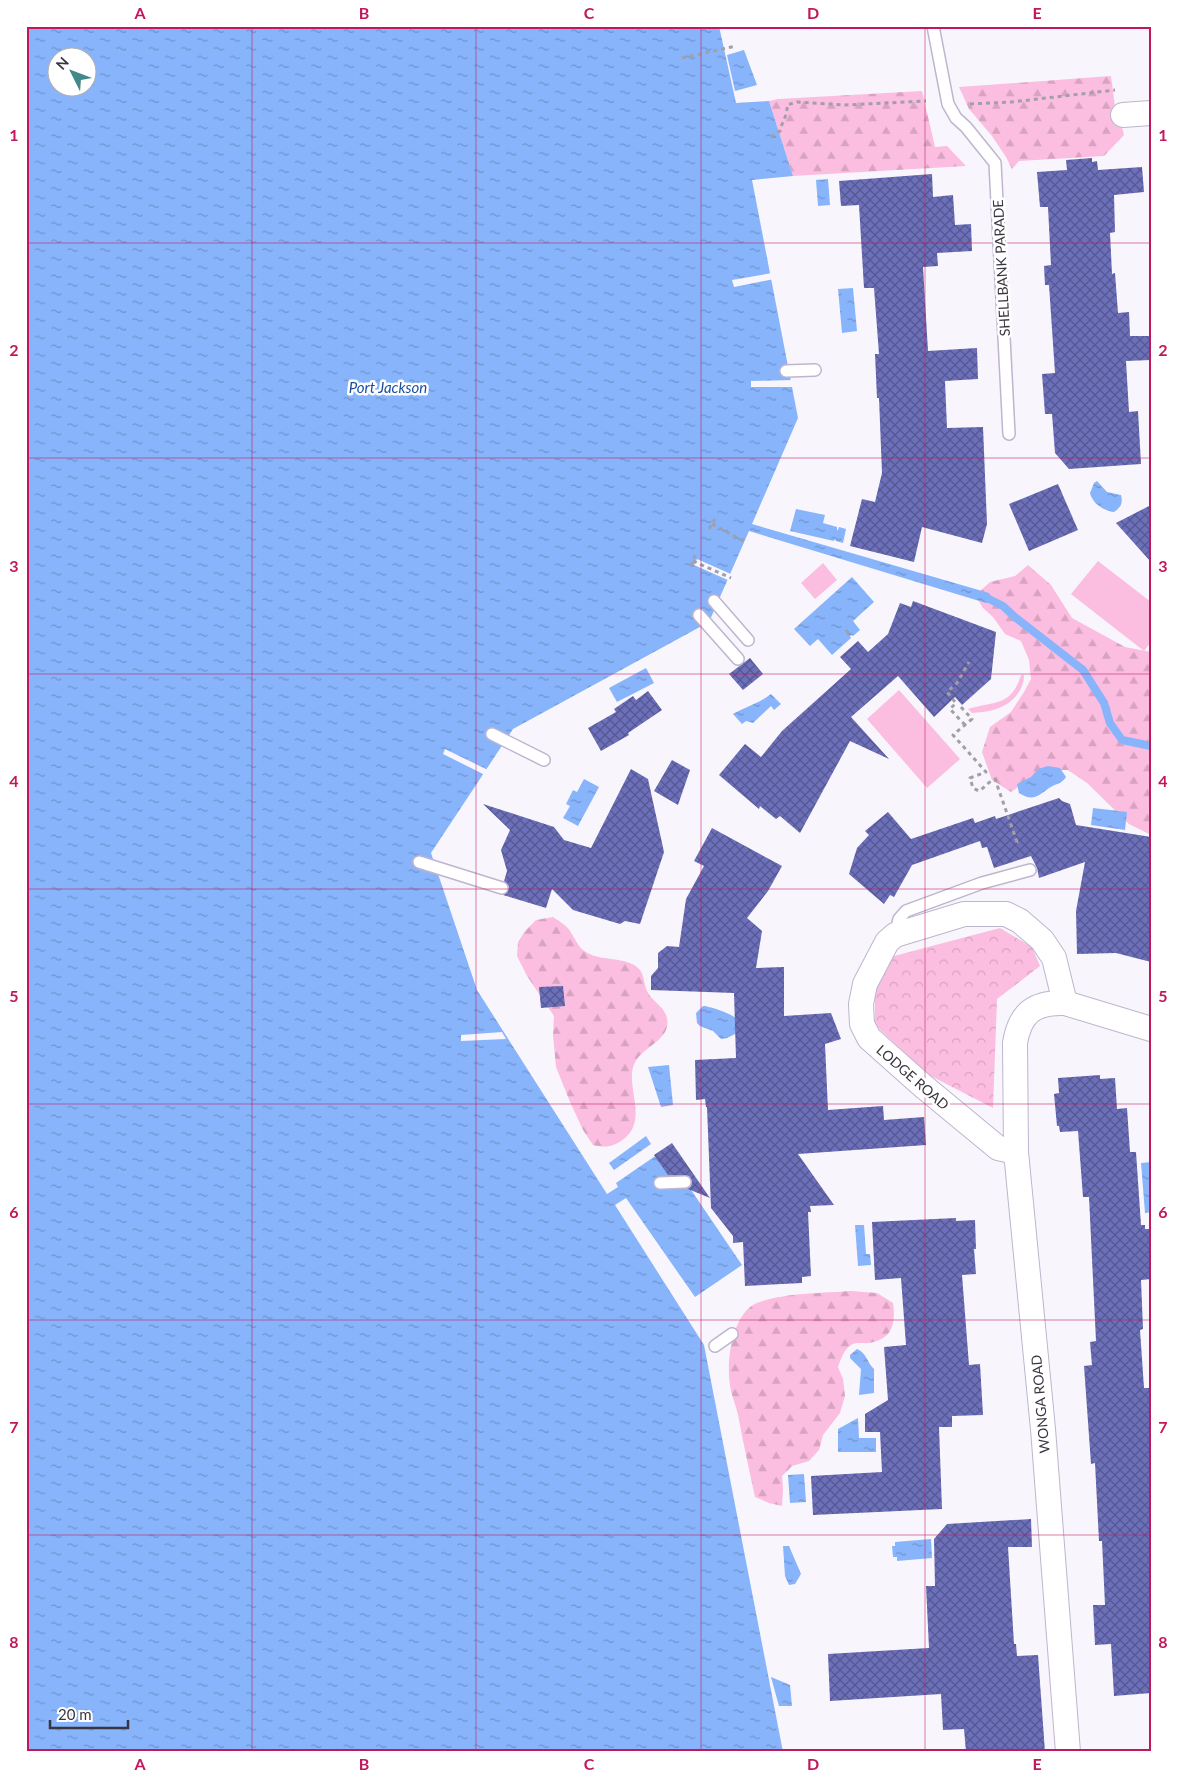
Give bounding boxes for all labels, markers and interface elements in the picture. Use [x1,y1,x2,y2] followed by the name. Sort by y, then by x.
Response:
[133,3,146,22] text: A
[359,3,369,22] text: B
[584,3,595,22] text: C
[807,3,819,22] text: D
[1032,3,1042,22] text: E
[48,48,98,98] north arrow
[52,53,72,73] text: N
[9,125,19,144] text: 1
[1158,125,1168,144] text: 1
[989,199,1013,337] street label: SHELLBANK PARADE
[9,340,19,359] text: 2
[1158,340,1168,359] text: 2
[349,378,427,396] water label: Port Jackson
[9,556,19,575] text: 3
[1158,556,1168,575] text: 3
[9,771,19,790] text: 4
[1158,771,1168,790] text: 4
[9,986,19,1005] text: 5
[1158,986,1168,1005] text: 5
[873,1041,953,1113] street label: LODGE ROAD
[9,1202,19,1221] text: 6
[1158,1202,1168,1221] text: 6
[1027,1354,1053,1454] street label: WONGA ROAD
[9,1417,19,1436] text: 7
[1158,1417,1168,1436] text: 7
[9,1632,19,1651] text: 8
[1158,1632,1168,1651] text: 8
[50,1698,128,1730] scale bar
[58,1705,92,1723] text: 20 m
[133,1754,146,1773] text: A
[359,1754,369,1773] text: B
[584,1754,595,1773] text: C
[807,1754,819,1773] text: D
[1032,1754,1042,1773] text: E

